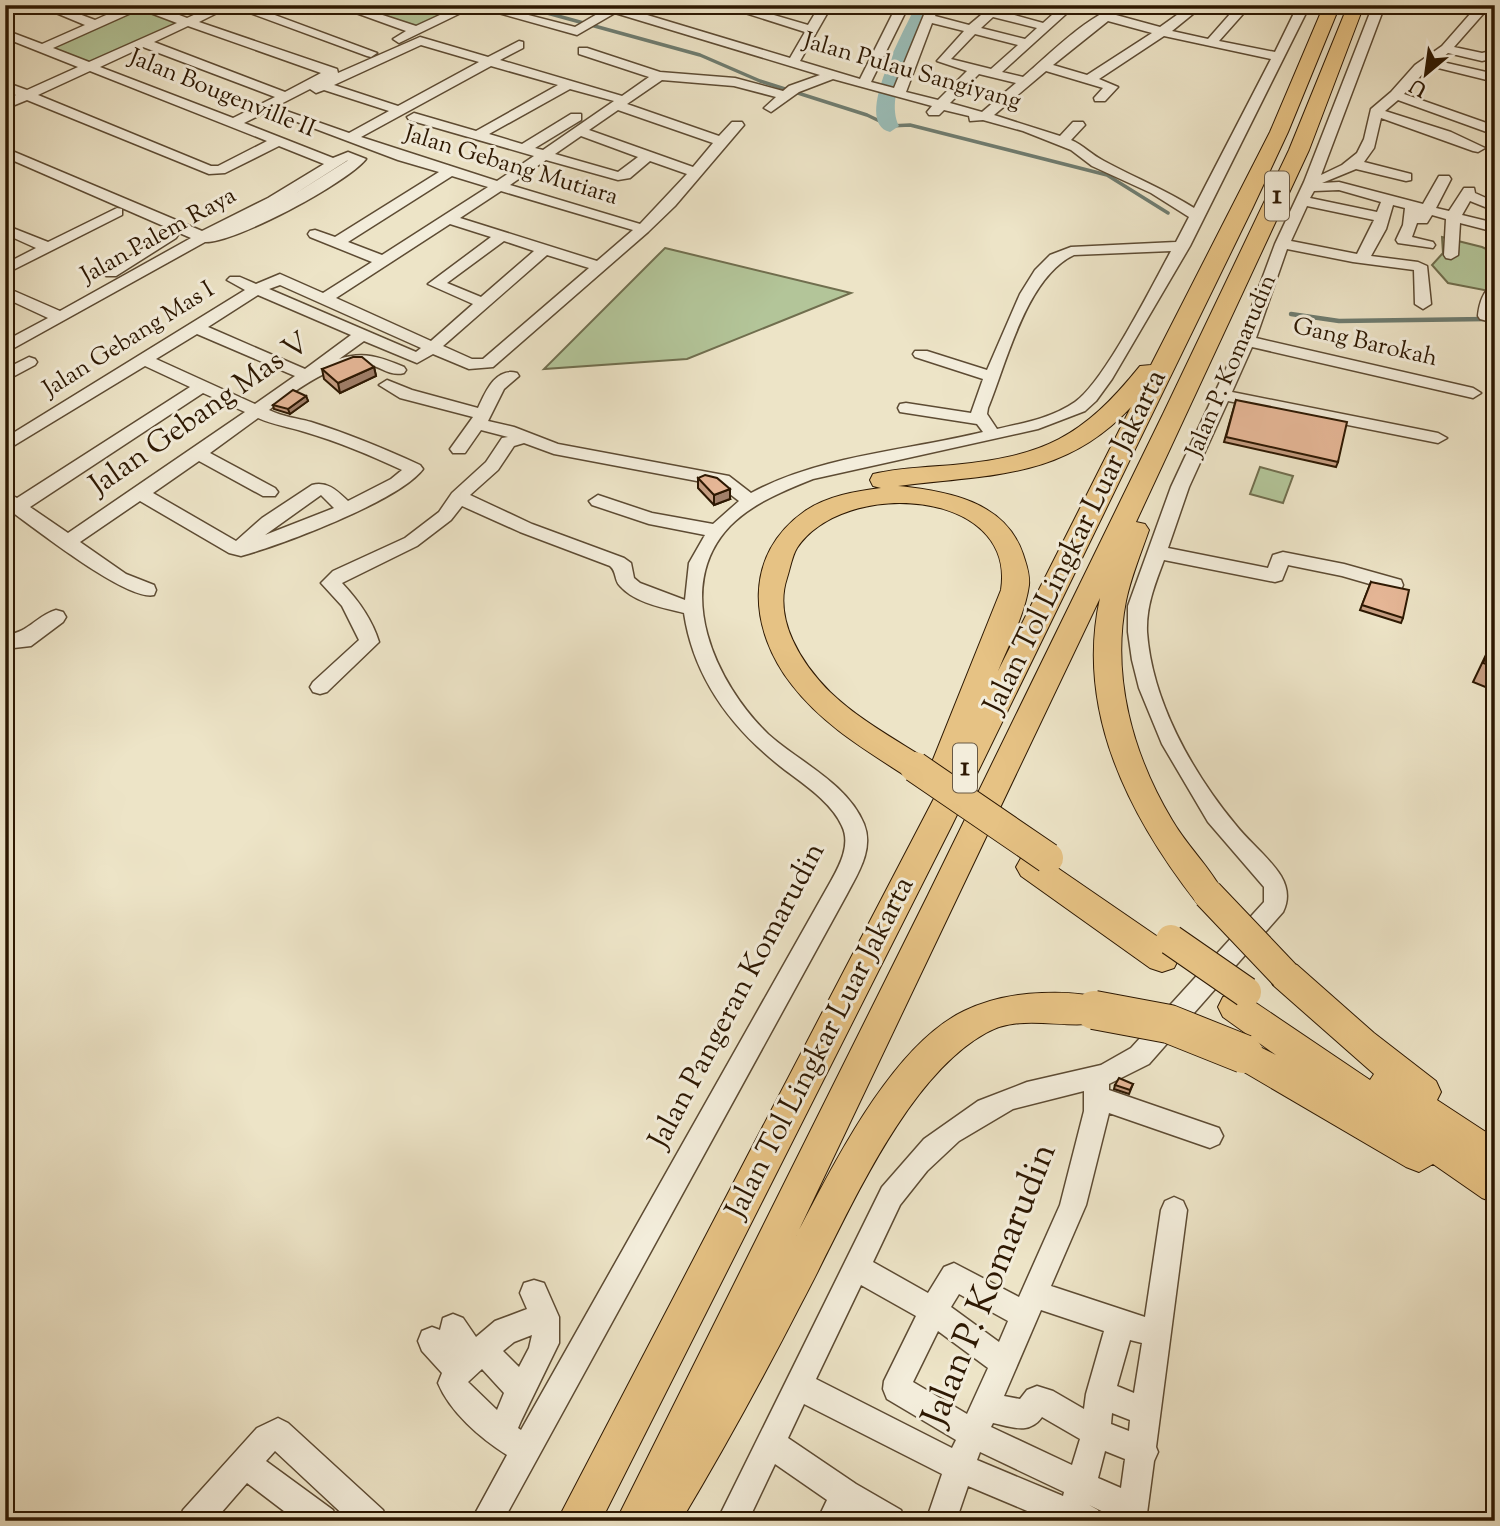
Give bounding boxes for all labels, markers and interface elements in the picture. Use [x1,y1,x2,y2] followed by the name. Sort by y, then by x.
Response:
[797,24,1025,119] street label: Jalan Pulau Sangiyang
[1392,38,1462,108] north arrow
[122,40,320,147] street label: Jalan Bougenville II
[1405,71,1432,102] text: U
[398,117,622,215] street label: Jalan Gebang Mutiara
[1265,172,1289,220] road number: 1
[73,179,243,294] street label: Jalan Palem Raya
[1177,269,1286,464] street label: Jalan P. Komarudin
[35,274,221,407] street label: Jalan Gebang Mas I
[1289,310,1441,376] street label: Gang Barokah
[80,323,319,508] street label: Jalan Gebang Mas V
[973,362,1178,723] street label: Jalan Tol Lingkar Luar Jakarta
[953,744,977,792] road number: 1
[638,835,837,1158] street label: Jalan Pangeran Komarudin
[715,869,926,1228] street label: Jalan Tol Lingkar Luar Jakarta
[909,1135,1073,1437] street label: Jalan P. Komarudin

